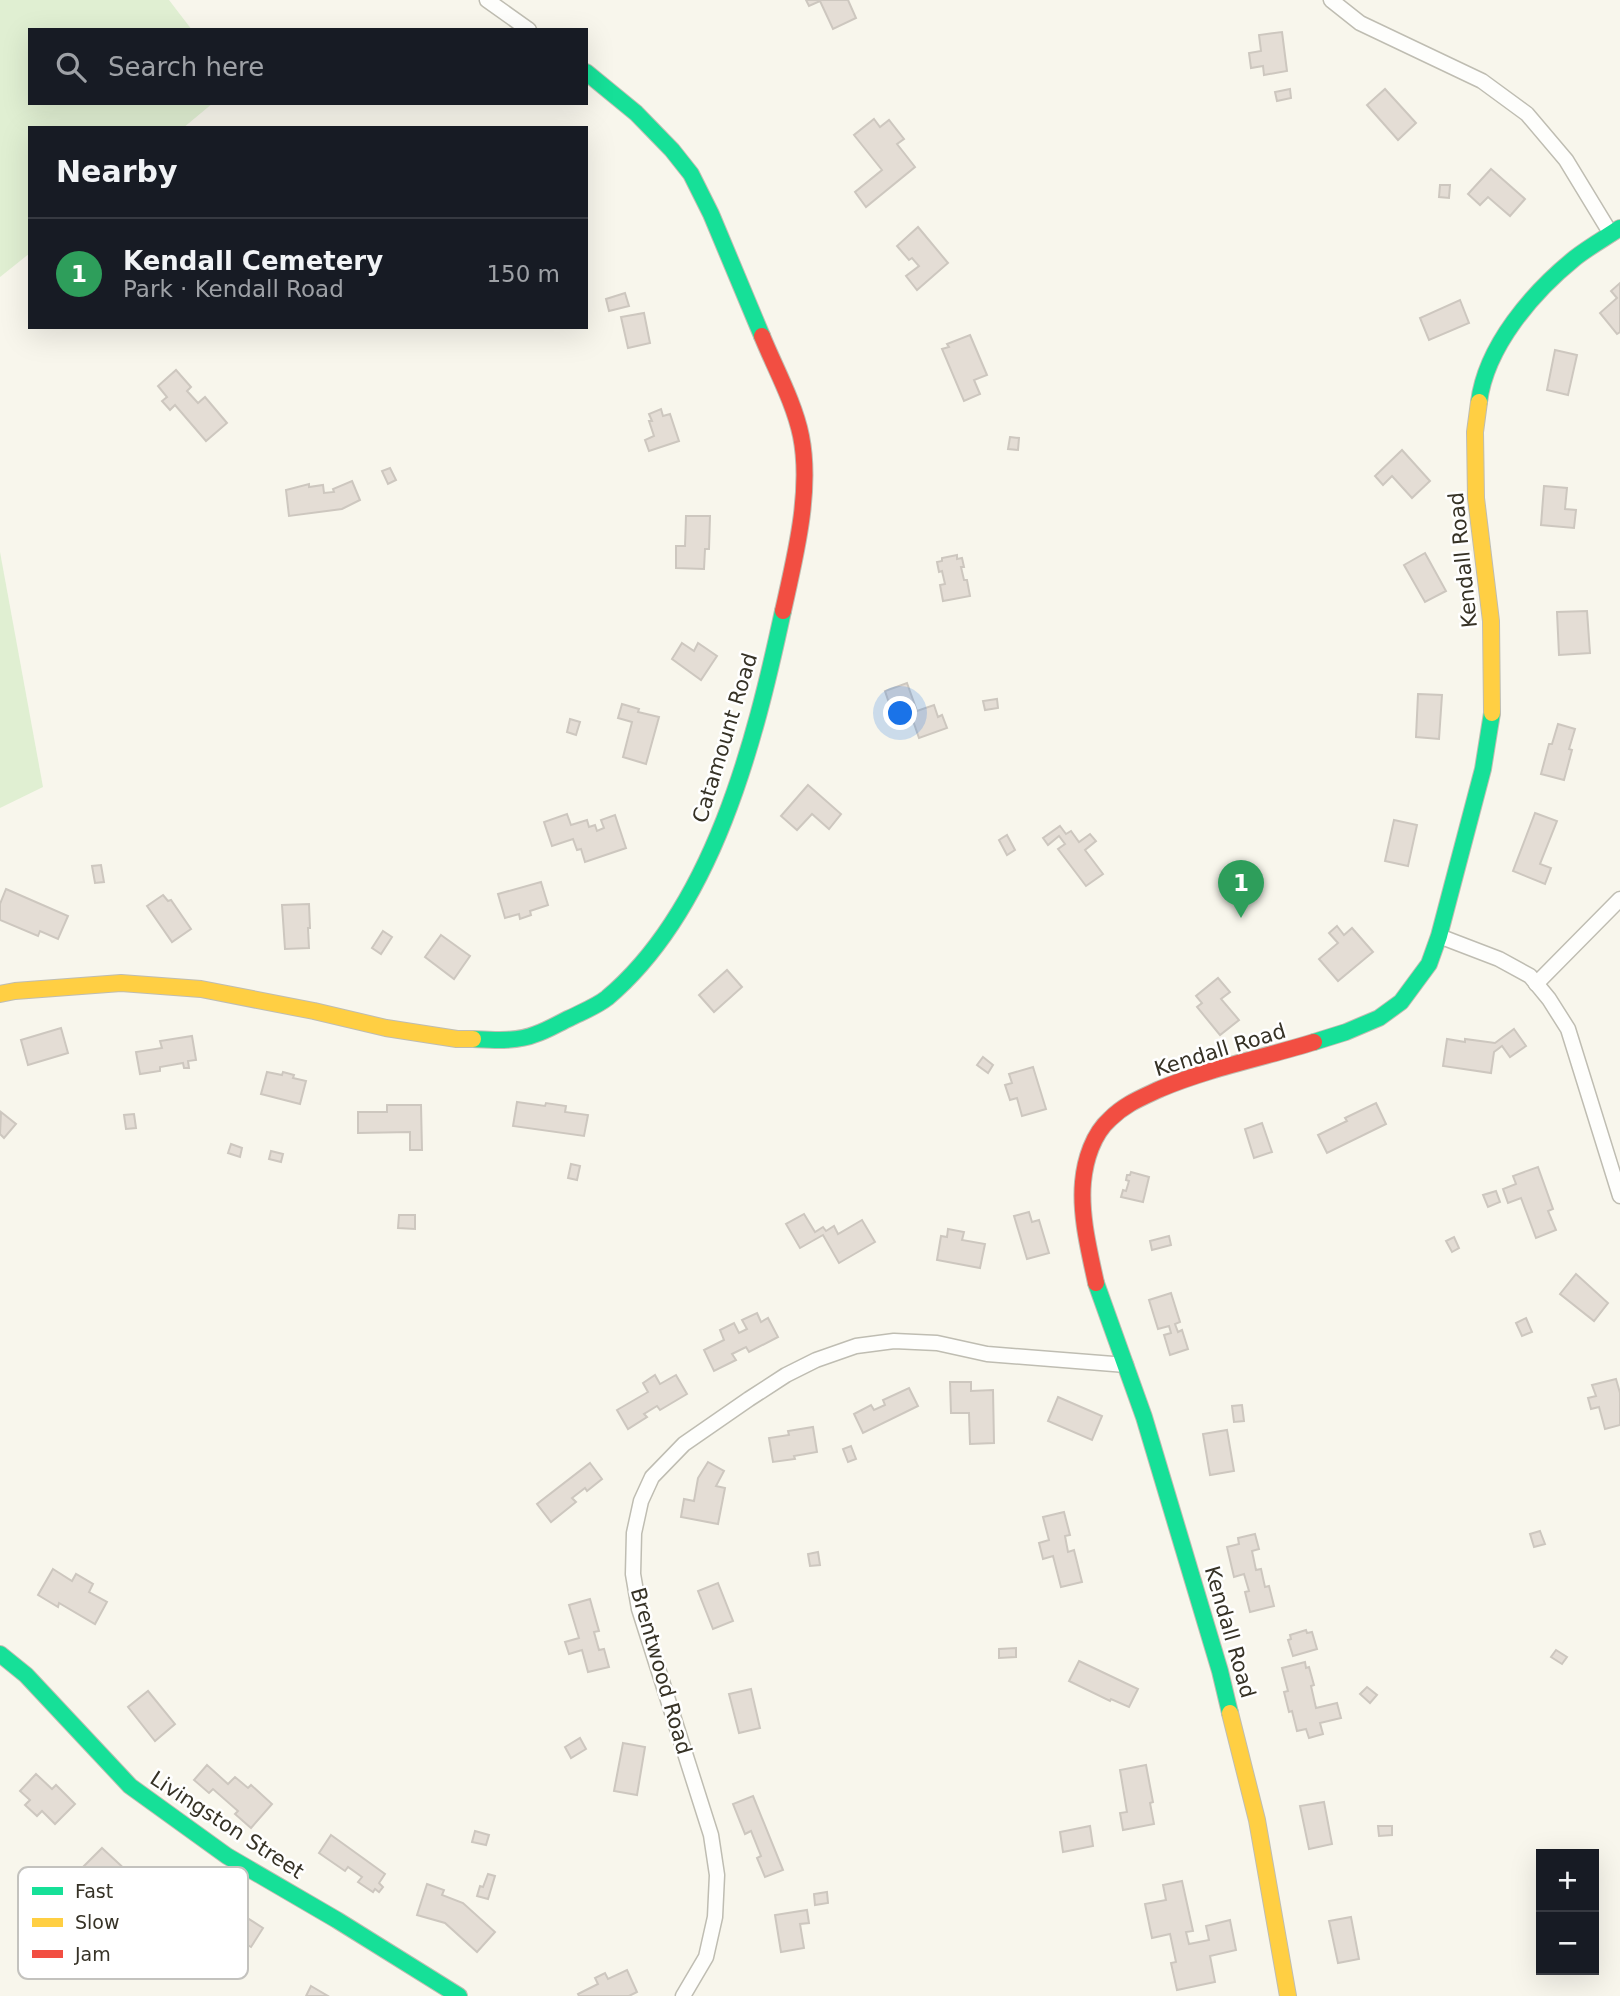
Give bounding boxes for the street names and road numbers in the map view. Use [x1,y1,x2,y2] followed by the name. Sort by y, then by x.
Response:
[1444,491,1482,629] street label: Kendall Road
[688,650,762,826] street label: Catamount Road
[1151,1019,1289,1081] street label: Kendall Road
[1200,1563,1260,1701] street label: Kendall Road
[626,1585,696,1757] street label: Brentwood Road
[146,1766,308,1884] street label: Livingston Street

